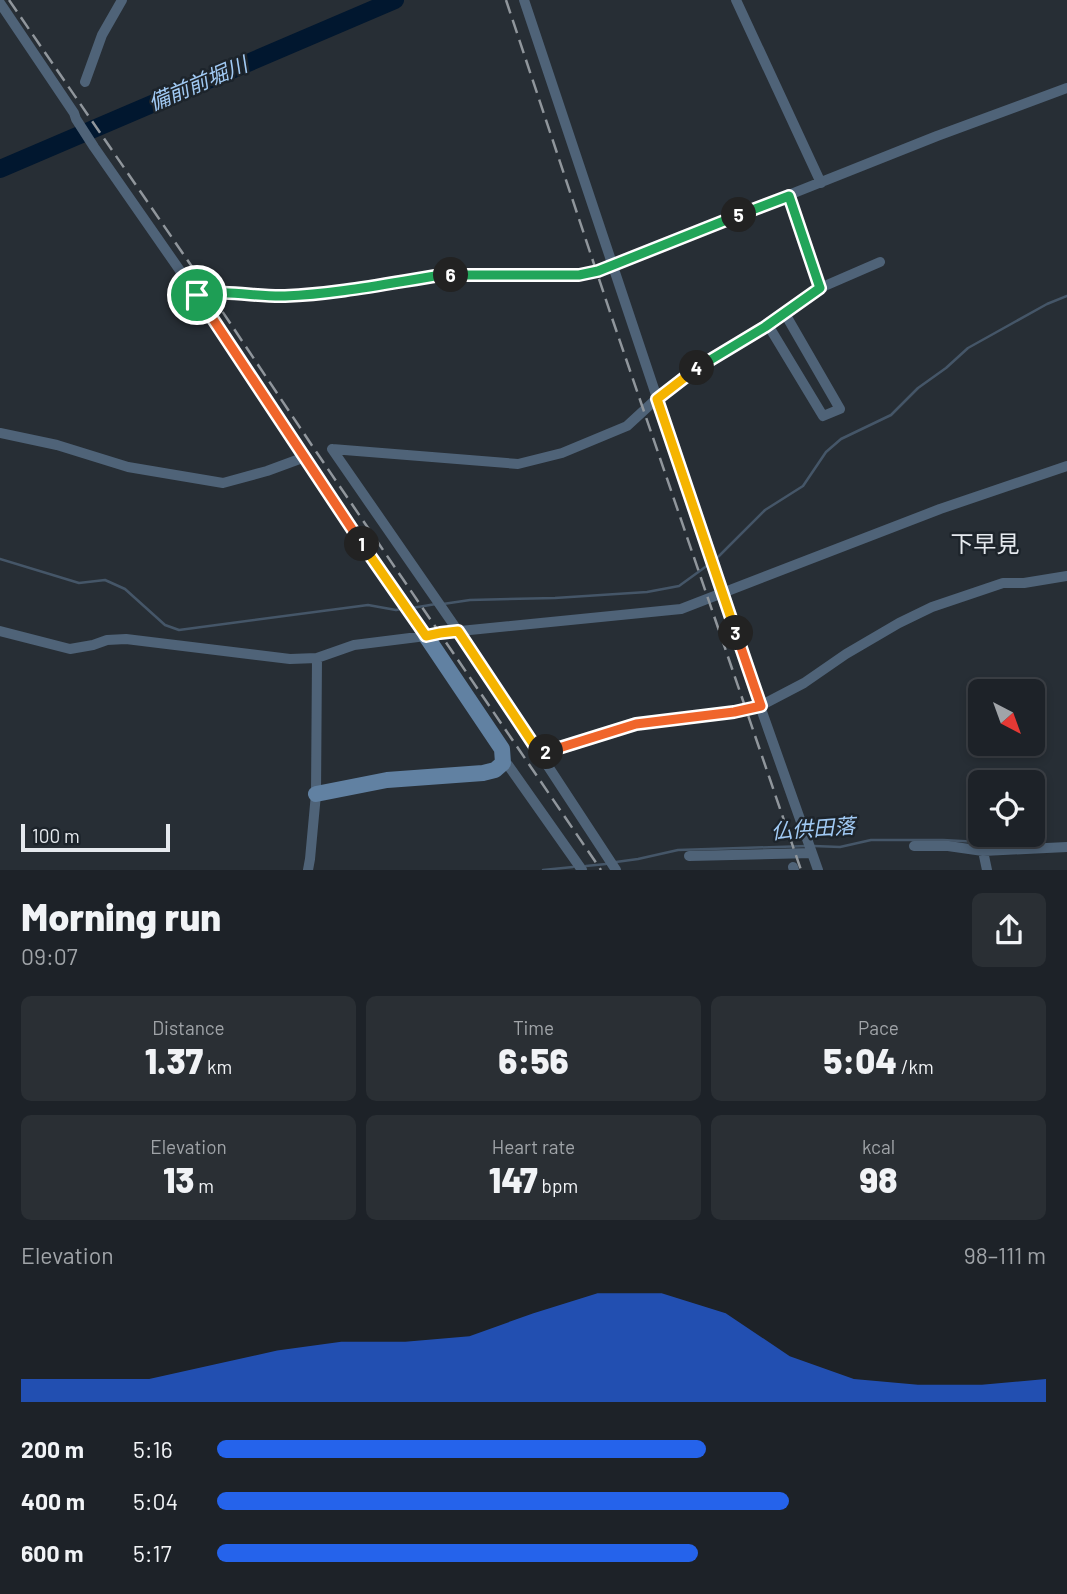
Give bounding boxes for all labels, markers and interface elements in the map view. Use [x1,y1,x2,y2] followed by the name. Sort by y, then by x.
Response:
[144,50,252,115] water label: 備前前堀川
[722,198,756,232] pin: 5
[733,203,744,226] text: 5
[434,258,468,292] pin: 6
[445,263,456,286] text: 6
[167,265,227,325] pin
[178,276,216,314] icon: arrive
[680,350,714,386] pin: 4
[691,356,702,379] text: 4
[344,526,380,562] pin: 1
[951,529,1020,557] district label: 下早見
[358,532,365,555] text: 1
[718,616,754,650] pin: 3
[730,621,741,644] text: 3
[968,679,1045,756] north arrow
[968,679,1045,847] map controls
[528,734,564,770] pin: 2
[540,740,551,763] text: 2
[968,770,1045,847] button: locate
[770,812,859,843] water label: 仏供田落
[21,820,170,852] scale bar
[32,824,80,847] text: 100 m
[21,893,221,939] text: Morning run
[972,893,1046,967] button: share
[21,942,78,970] text: 09:07
[152,1016,225,1039] text: Distance
[513,1016,554,1039] text: Time
[858,1016,899,1039] text: Pace
[145,1039,203,1081] text: 1.37
[498,1039,569,1081] text: 6:56
[823,1039,897,1081] text: 5:04
[203,1055,232,1078] text: km
[897,1055,934,1078] text: /km
[150,1135,227,1158] text: Elevation
[492,1135,575,1158] text: Heart rate
[862,1135,895,1158] text: kcal
[163,1158,195,1200] text: 13
[489,1158,538,1200] text: 147
[860,1158,897,1200] text: 98
[195,1174,214,1197] text: m
[538,1174,578,1197] text: bpm
[21,1241,114,1269] text: Elevation
[964,1241,1046,1269] text: 98–111 m
[21,1435,84,1463] text: 200 m
[133,1435,173,1463] text: 5:16
[21,1487,85,1515] text: 400 m
[133,1487,178,1515] text: 5:04
[21,1539,83,1567] text: 600 m
[133,1539,172,1567] text: 5:17

